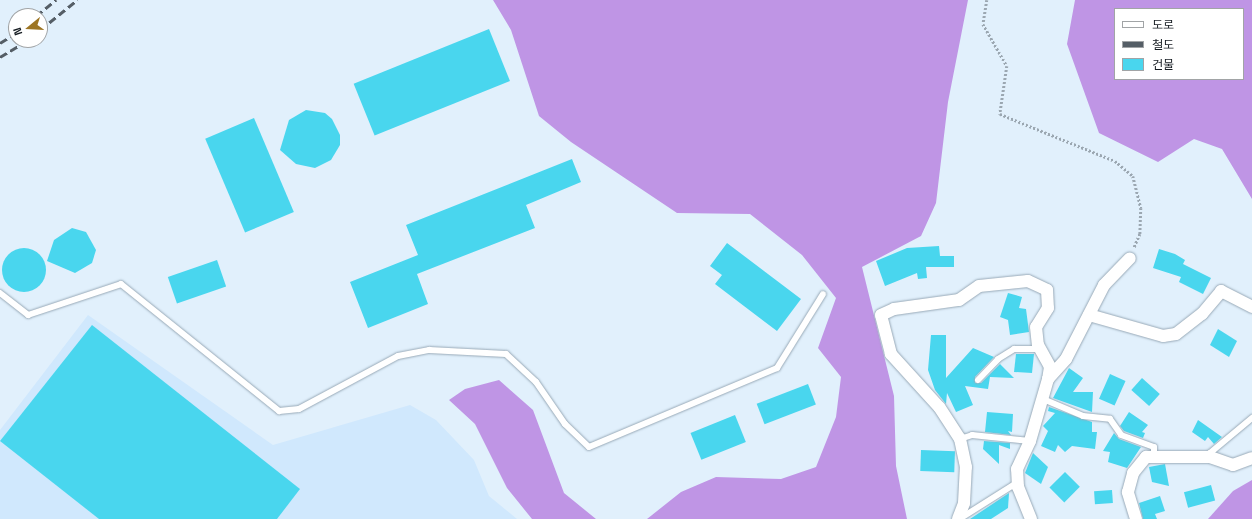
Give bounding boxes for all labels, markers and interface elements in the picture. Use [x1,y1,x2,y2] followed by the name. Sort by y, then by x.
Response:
[8,8,48,48] north arrow
[1114,8,1244,80] legend
[1152,17,1174,33] text: 도로
[10,26,25,37] text: N
[1152,37,1174,53] text: 철도
[1152,57,1174,73] text: 건물

